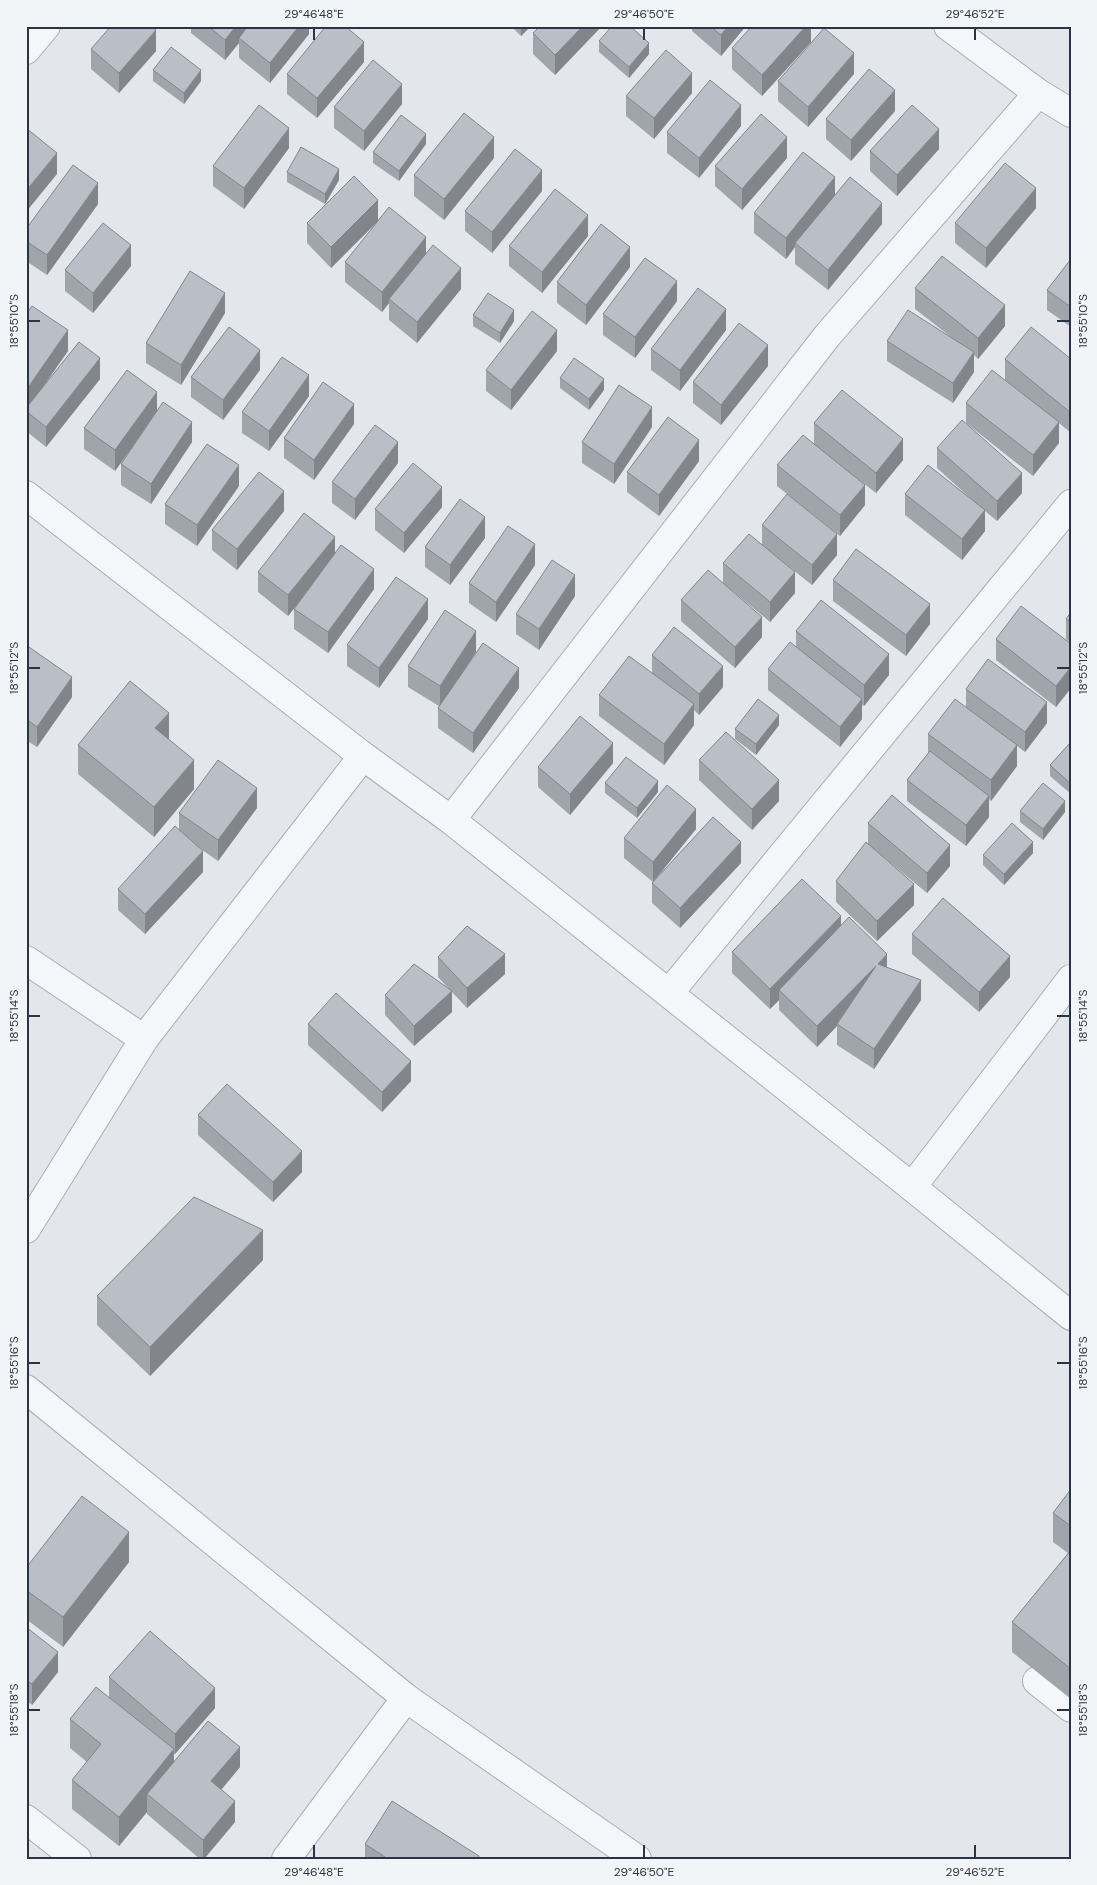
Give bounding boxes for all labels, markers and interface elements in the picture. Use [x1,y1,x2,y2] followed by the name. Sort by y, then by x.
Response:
[284,6,344,22] text: 29°46'48"E
[614,6,675,22] text: 29°46'50"E
[945,6,1005,22] text: 29°46'52"E
[6,294,22,348] text: 18°55'10"S
[1075,294,1091,348] text: 18°55'10"S
[6,642,22,694] text: 18°55'12"S
[1075,642,1091,694] text: 18°55'12"S
[6,989,22,1042] text: 18°55'14"S
[1075,989,1091,1042] text: 18°55'14"S
[6,1336,22,1390] text: 18°55'16"S
[1075,1336,1091,1390] text: 18°55'16"S
[6,1683,22,1737] text: 18°55'18"S
[1075,1683,1091,1737] text: 18°55'18"S
[284,1864,344,1880] text: 29°46'48"E
[614,1864,675,1880] text: 29°46'50"E
[945,1864,1005,1880] text: 29°46'52"E

